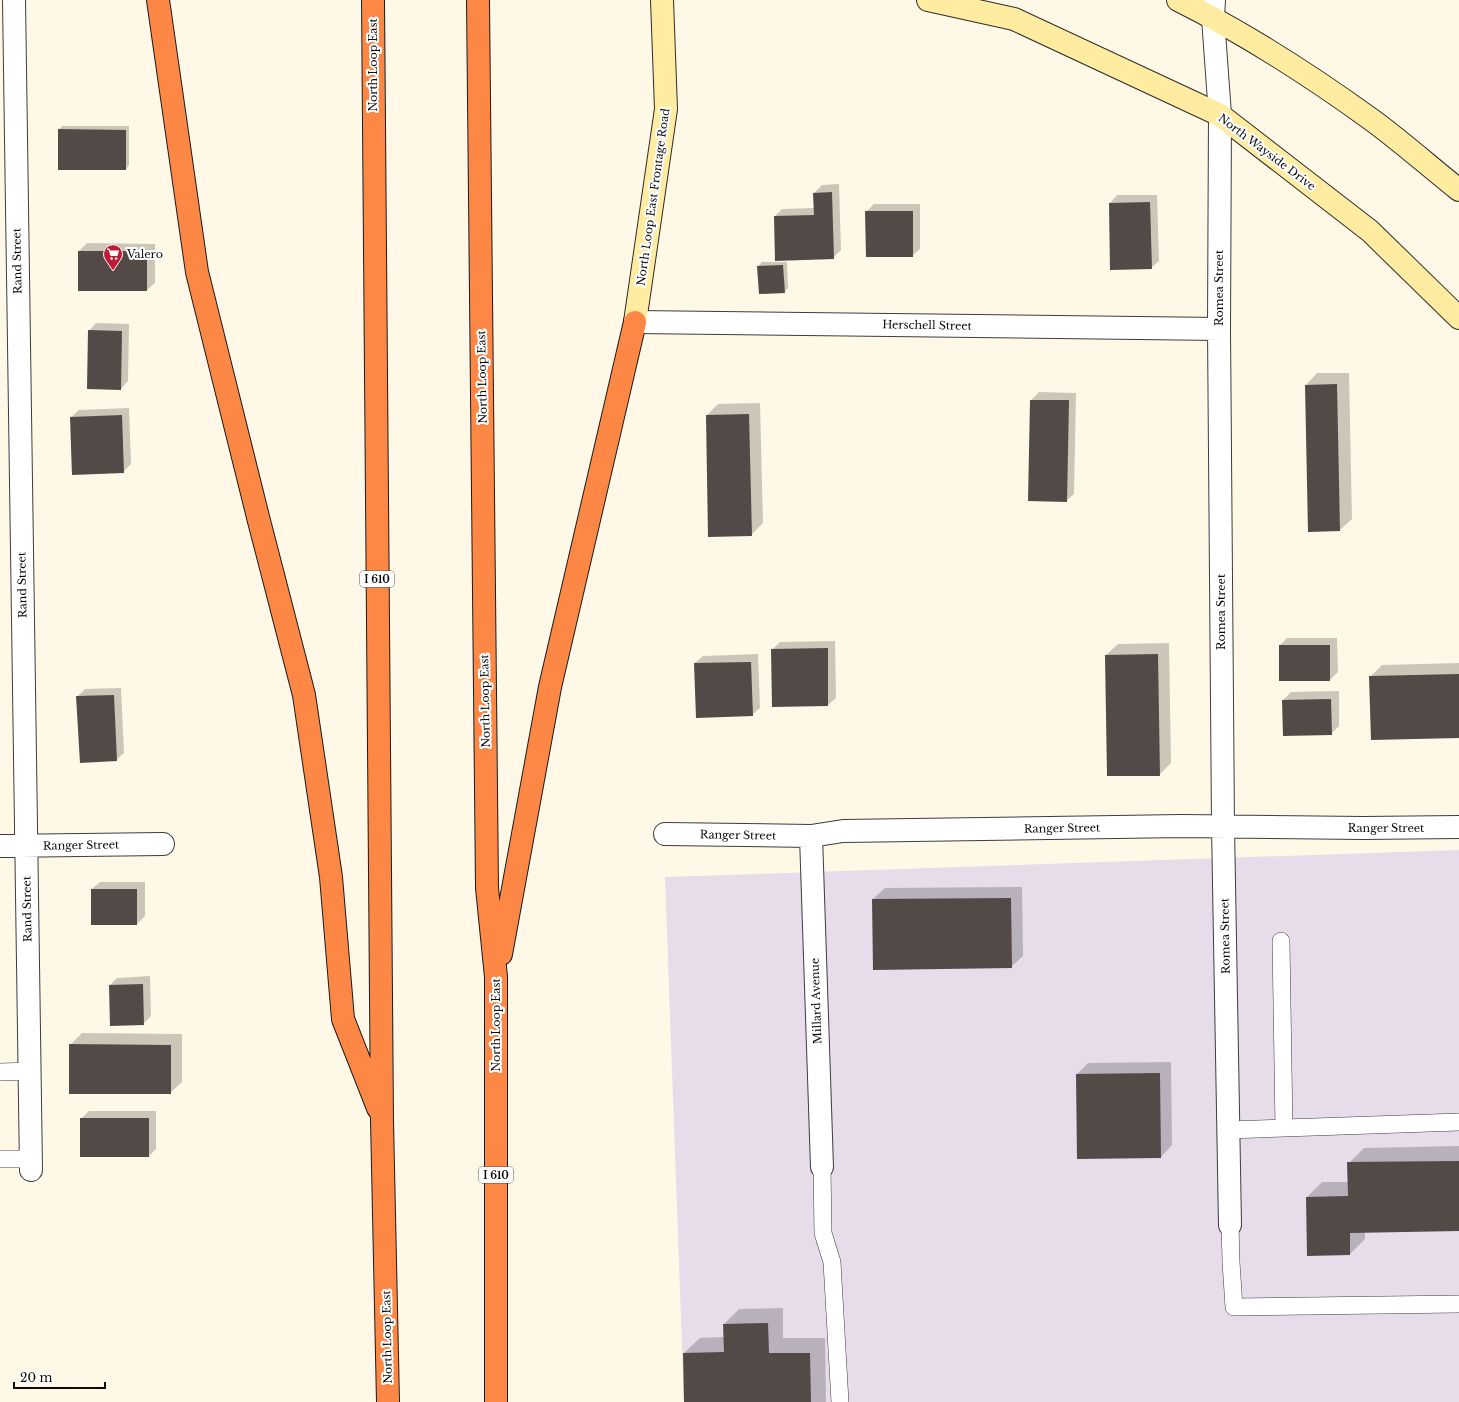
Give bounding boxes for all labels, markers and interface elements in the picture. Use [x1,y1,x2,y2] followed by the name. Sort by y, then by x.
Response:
[366,18,380,112] street label: North Loop East
[634,107,672,287] street label: North Loop East Frontage Road
[1216,111,1318,193] street label: North Wayside Drive
[9,227,25,294] street label: Rand Street
[102,243,124,271] supermarket icon: Valero
[126,247,163,261] place label: Valero
[1212,249,1226,326] street label: Romea Street
[882,317,973,333] street label: Herschell Street
[474,329,490,424] street label: North Loop East
[14,551,30,618] street label: Rand Street
[360,571,394,587] road number: I 610
[1214,573,1228,650] street label: Romea Street
[477,653,493,748] street label: North Loop East
[1024,820,1101,836] street label: Ranger Street
[1348,821,1425,835] street label: Ranger Street
[700,827,777,843] street label: Ranger Street
[43,837,120,853] street label: Ranger Street
[19,875,35,942] street label: Rand Street
[1217,897,1233,974] street label: Romea Street
[808,958,824,1044] street label: Millard Avenue
[489,978,503,1072] street label: North Loop East
[479,1167,513,1183] road number: I 610
[379,1289,395,1384] street label: North Loop East
[14,1364,105,1390] scale bar
[20,1370,52,1385] text: 20 m

